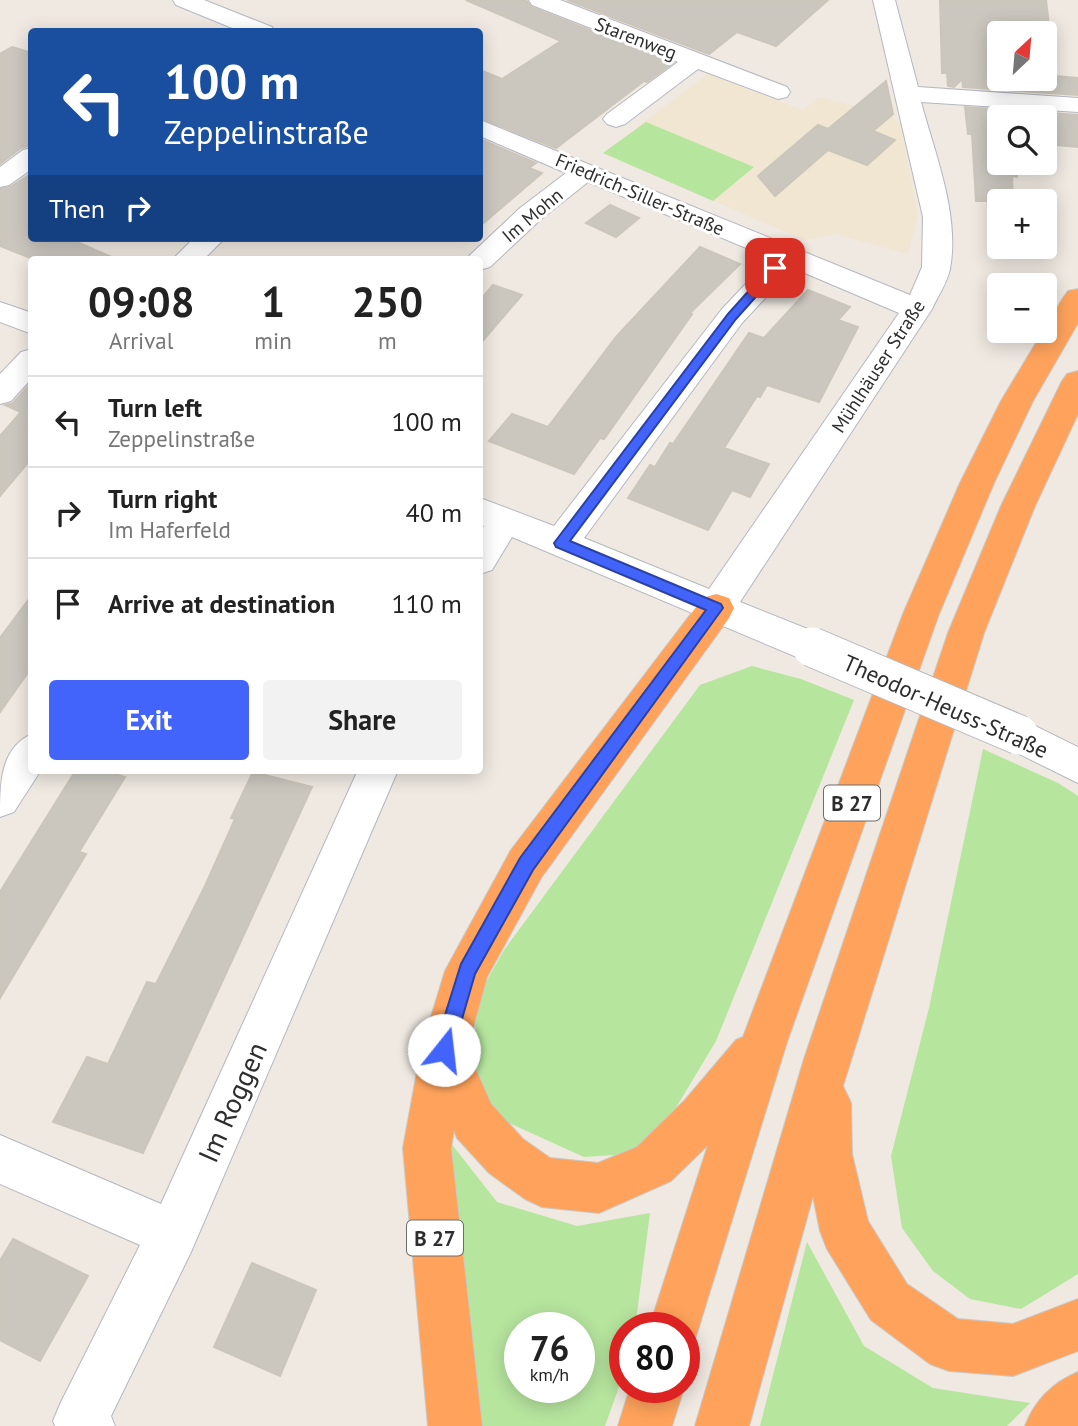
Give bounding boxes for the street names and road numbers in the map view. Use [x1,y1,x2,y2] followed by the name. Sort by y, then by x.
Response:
[592,11,680,65] street label: Starenweg
[552,148,728,240] street label: Friedrich-Siller-Straße
[497,183,567,247] street label: Im Mohn
[826,295,930,437] street label: Mühlhäuser Straße
[839,648,1053,764] street label: Theodor-Heuss-Straße
[824,786,880,820] road number: B 27
[189,1036,275,1168] street label: Im Roggen
[407,1220,463,1256] road number: B 27

